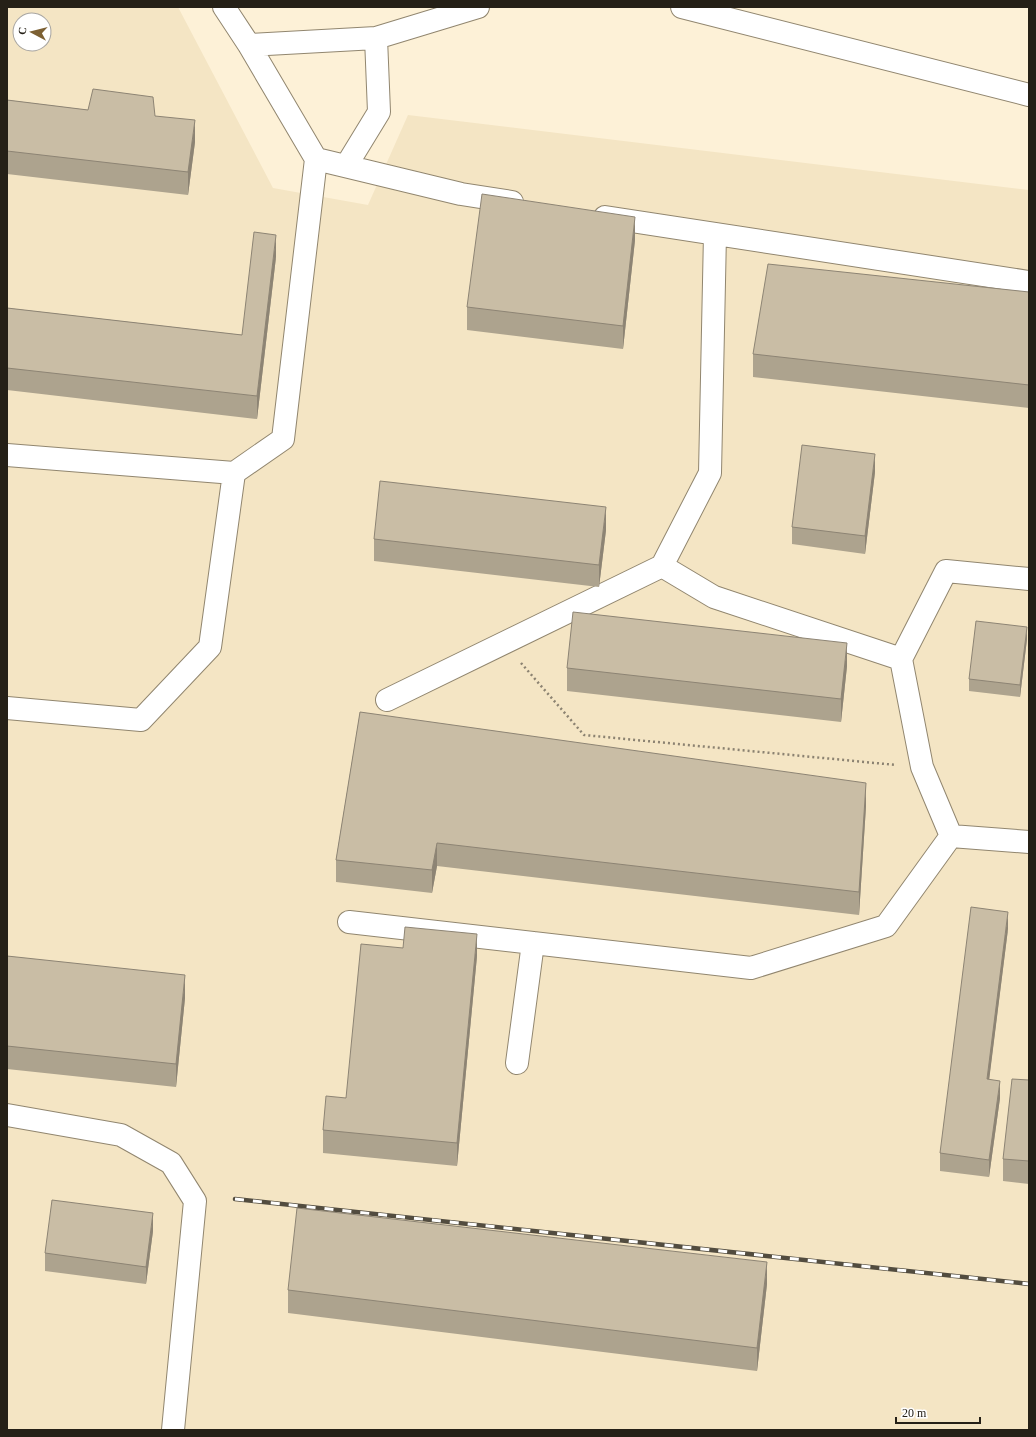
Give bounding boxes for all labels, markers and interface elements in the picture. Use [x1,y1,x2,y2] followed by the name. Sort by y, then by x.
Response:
[12,12,52,52] north arrow
[16,26,29,35] text: С
[896,1399,980,1425] scale bar
[902,1406,927,1420] text: 20 m

